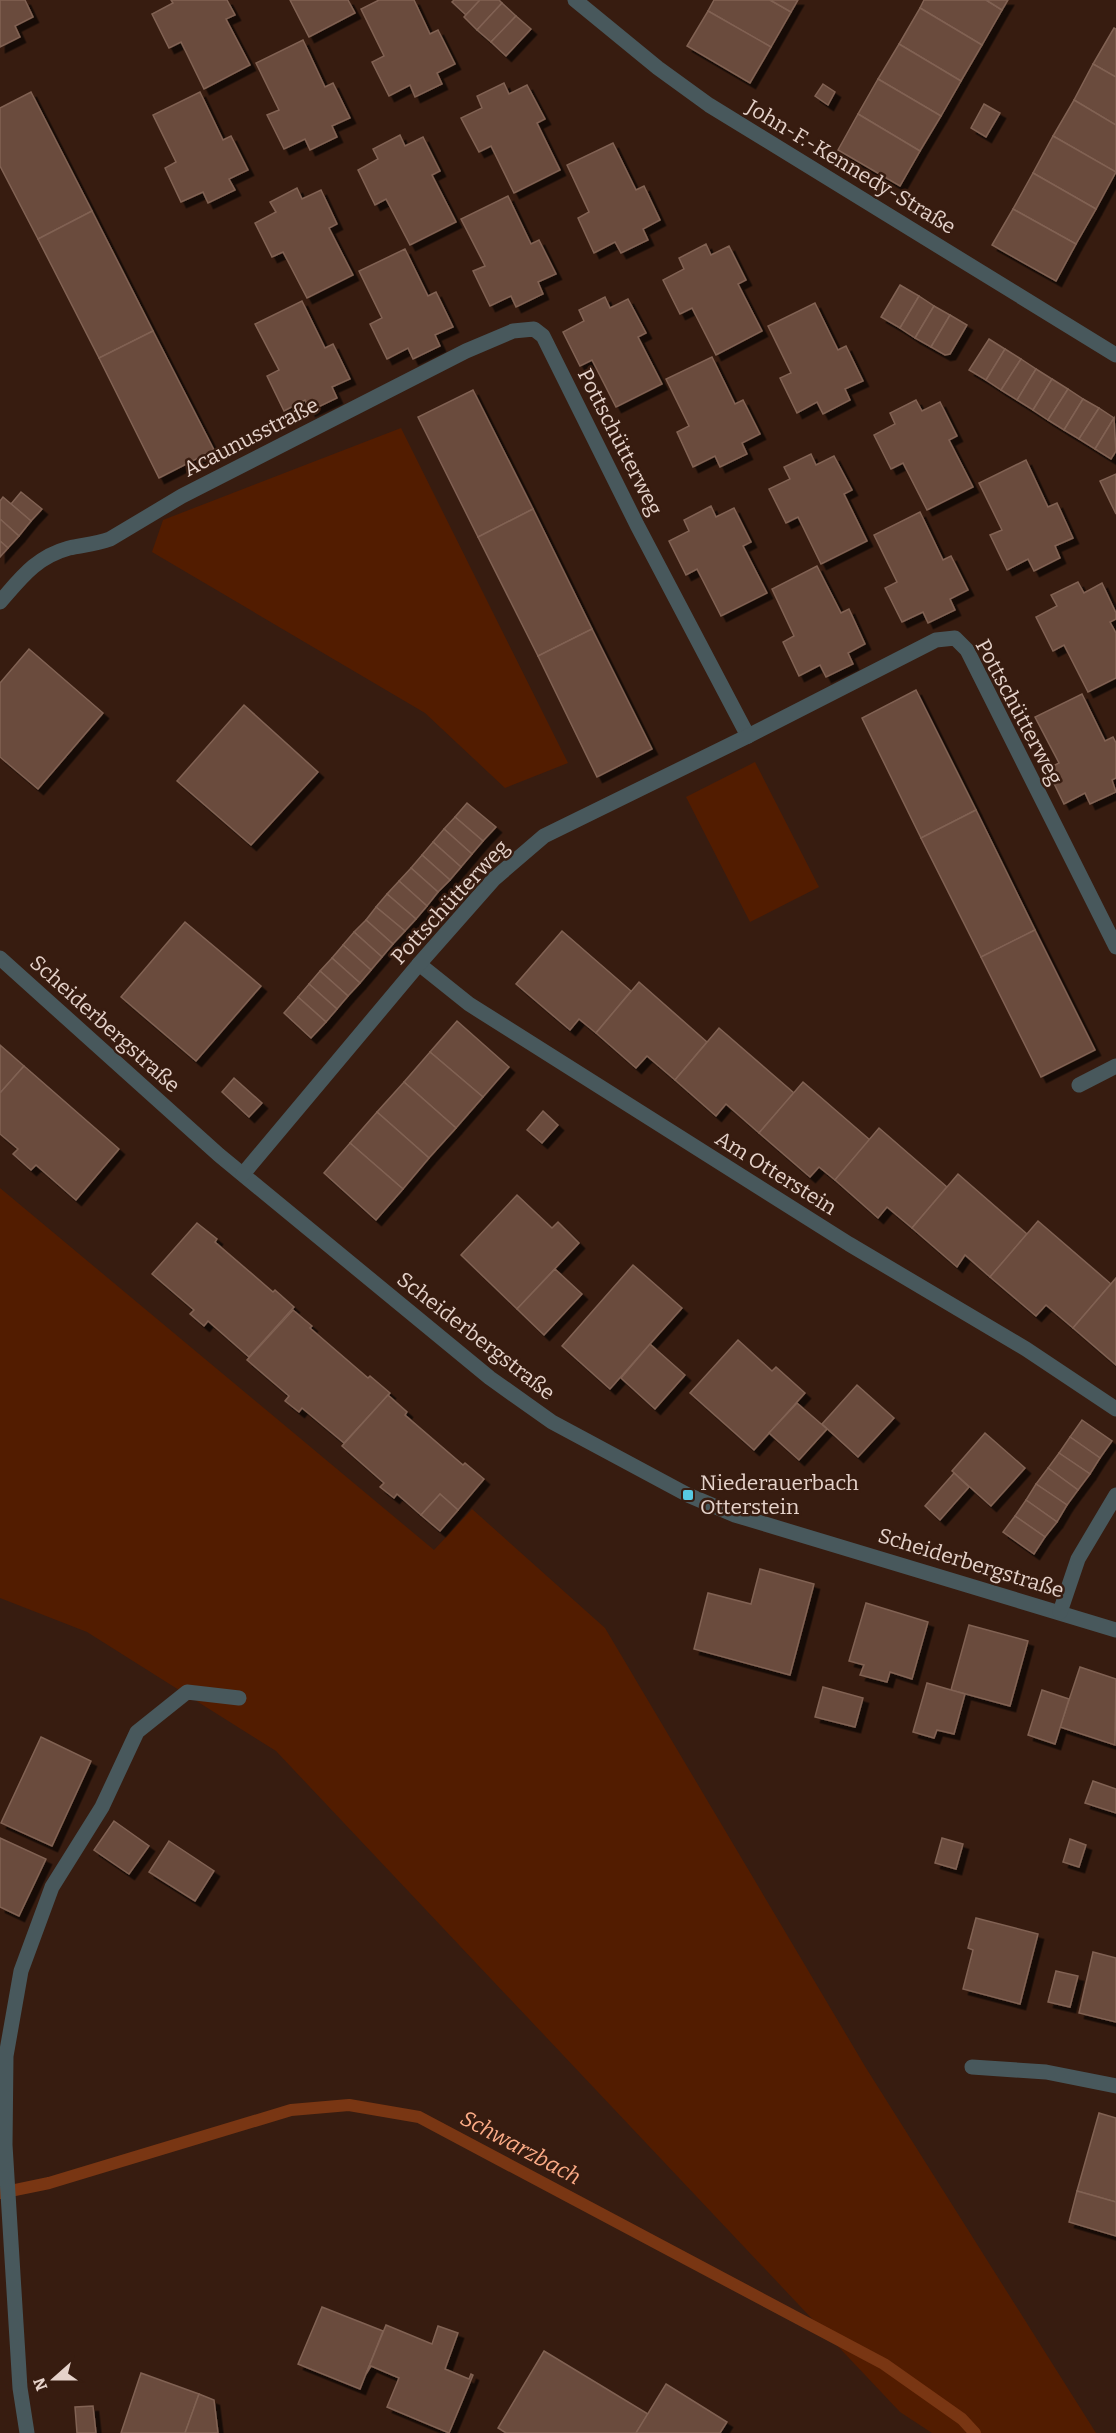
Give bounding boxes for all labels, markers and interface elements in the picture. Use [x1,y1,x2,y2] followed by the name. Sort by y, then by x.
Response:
[741,94,960,240] street label: John-F.-Kennedy-Straße
[572,364,668,520] street label: Pottschütterweg
[179,392,323,482] street label: Acaunusstraße
[970,635,1068,789] street label: Pottschütterweg
[386,834,515,970] street label: Pottschütterweg
[25,950,185,1098] street label: Scheiderbergstraße
[711,1125,841,1221] street label: Am Otterstein
[392,1266,560,1406] street label: Scheiderbergstraße
[700,1470,859,1520] place label: Niederauerbach Otterstein
[681,1488,695,1502] marker: Niederauerbach Otterstein
[875,1522,1067,1604] street label: Scheiderbergstraße
[456,2104,586,2190] water label: Schwarzbach
[24,2349,84,2409] north arrow
[29,2375,52,2393] text: N

